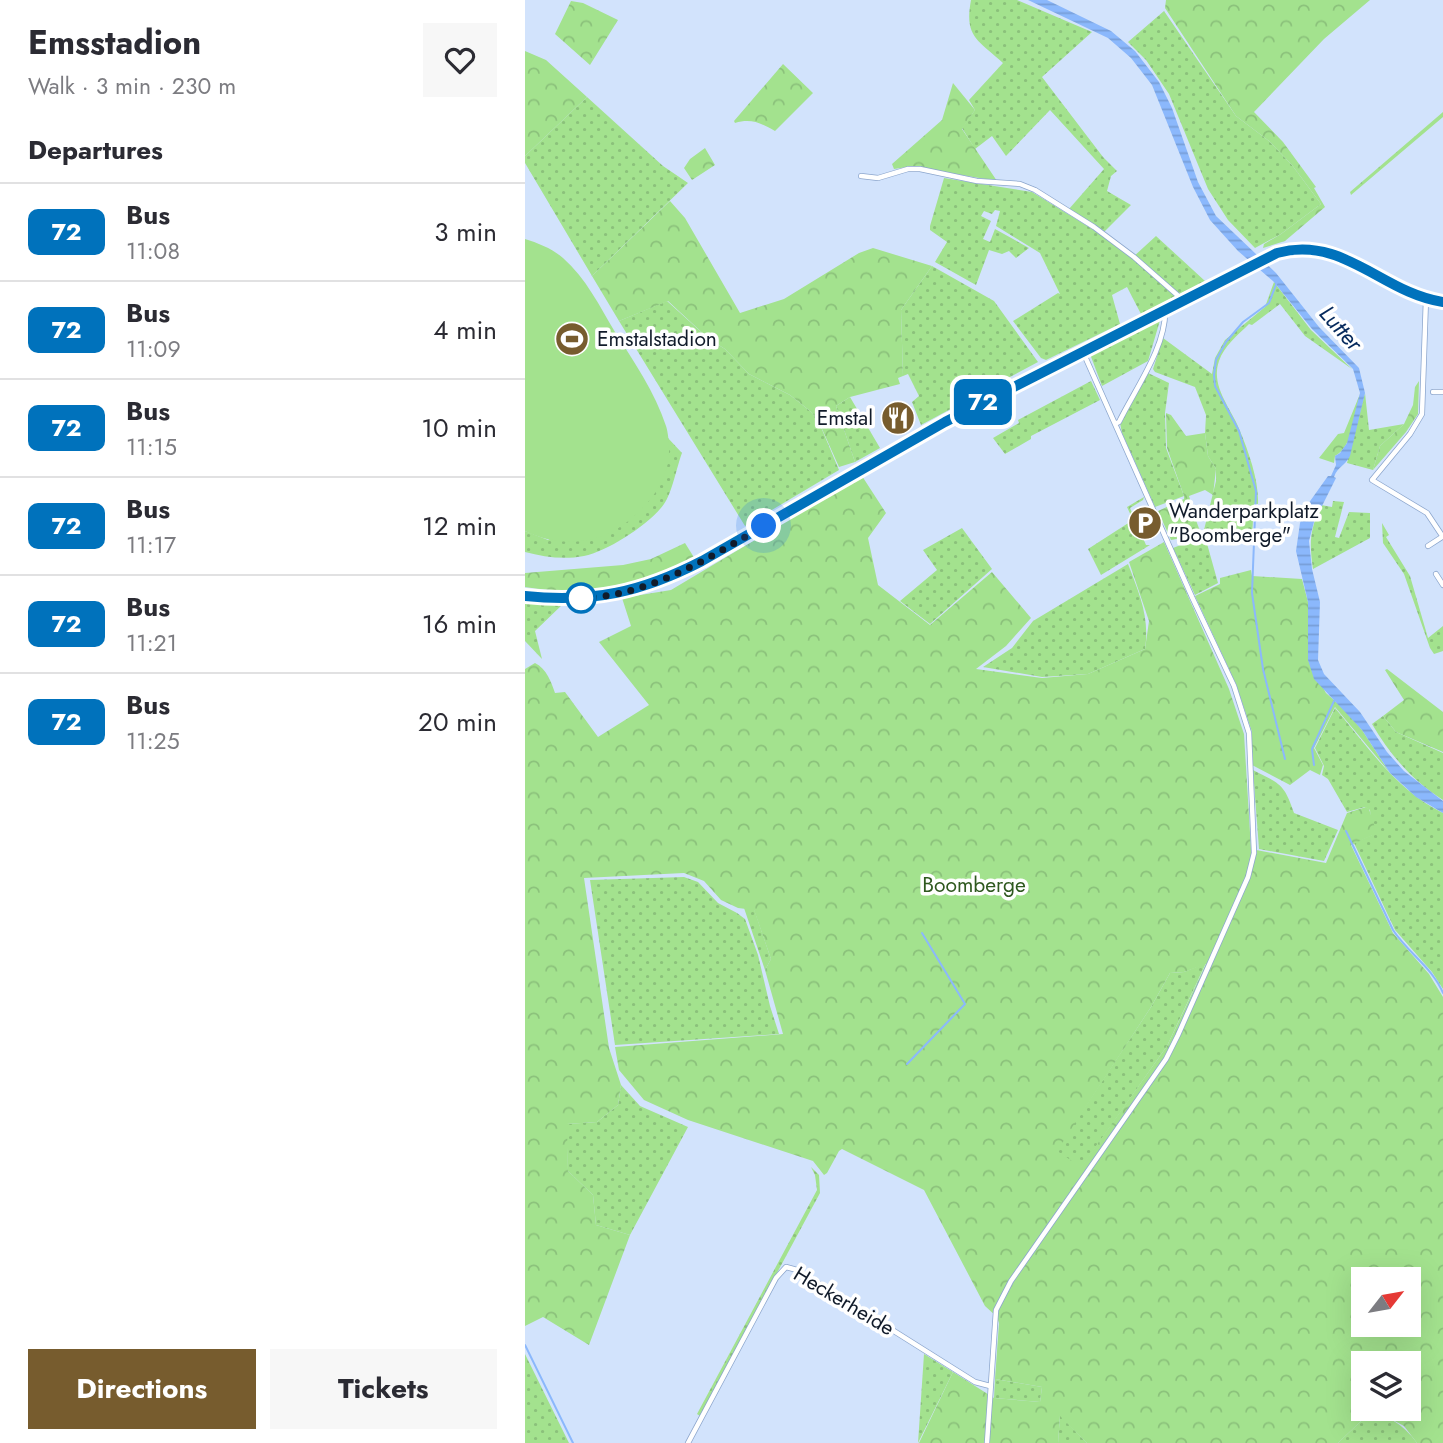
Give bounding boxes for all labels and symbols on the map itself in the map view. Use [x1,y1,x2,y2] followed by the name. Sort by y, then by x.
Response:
[1311,298,1372,359] water label: Lutter
[553,320,591,358] sports icon: Emstalstadion
[597,324,717,354] place label: Emstalstadion
[951,379,1015,425] line badge: 72
[879,399,917,437] restaurant icon: Emstal
[817,403,873,433] place label: Emstal
[1169,496,1319,550] place label: Wanderparkplatz "Boomberge"
[1126,504,1164,542] parking icon: Wanderparkplatz "Boomberge"
[746,508,781,543] your location
[566,583,596,613] unlabelled marker
[922,870,1026,900] park label: Boomberge
[788,1259,900,1343] street label: Heckerheide
[1351,1267,1421,1337] north arrow

